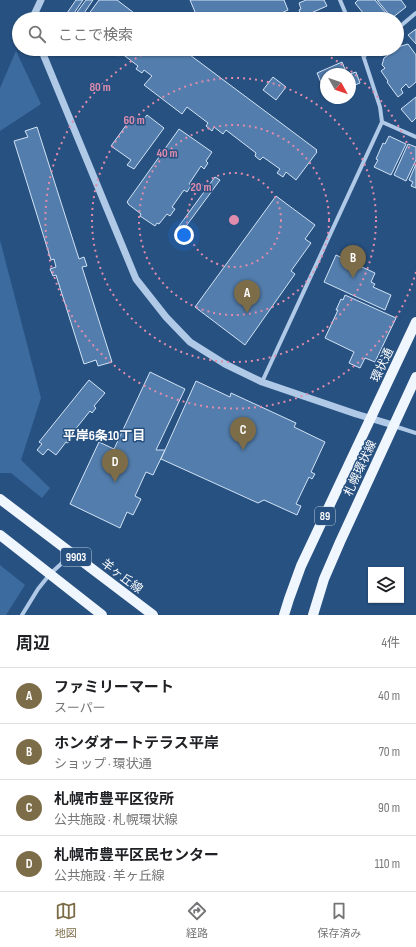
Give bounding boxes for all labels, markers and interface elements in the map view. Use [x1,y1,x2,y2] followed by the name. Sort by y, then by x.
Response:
[12,12,404,56] search box
[26,23,48,45] icon: search
[58,26,133,45] text: ここで検索
[320,68,356,104] north arrow
[89,80,111,95] text: 80 m
[123,113,145,128] text: 60 m
[156,146,178,161] text: 40 m
[191,180,211,195] text: 20 m
[227,213,241,227] centre of rings
[174,225,194,245] your location
[340,245,366,278] pin: B
[234,280,260,313] pin: A
[368,346,397,385] street label: 環状通
[230,417,256,450] pin: C
[63,428,145,444] district label: 平岸6条10丁目
[341,438,380,499] street label: 札幌環状線
[102,449,128,482] pin: D
[315,507,335,525] road number: 89
[61,548,91,566] road number: 9903
[98,556,145,597] street label: 羊ヶ丘線
[368,567,404,603] map controls
[368,567,404,603] button: layers
[16,634,50,654] text: 周辺
[382,635,400,651] text: 4件
[54,678,174,697] text: ファミリーマート
[26,688,32,704] text: A
[378,688,400,704] text: 40 m
[54,700,106,716] text: スーパー
[54,734,219,753] text: ホンダオートテラス平岸
[26,744,32,760] text: B
[379,744,400,760] text: 70 m
[54,756,152,772] text: ショップ · 環状通
[54,790,174,809] text: 札幌市豊平区役所
[26,800,32,816] text: C
[378,800,400,816] text: 90 m
[54,812,178,828] text: 公共施設 · 札幌環状線
[54,846,219,865] text: 札幌市豊平区民センター
[26,856,32,872] text: D
[375,856,400,872] text: 110 m
[54,868,165,884] text: 公共施設 · 羊ヶ丘線
[55,900,77,940] tab: 地図
[186,900,208,940] tab: 経路
[317,900,361,940] tab: 保存済み

